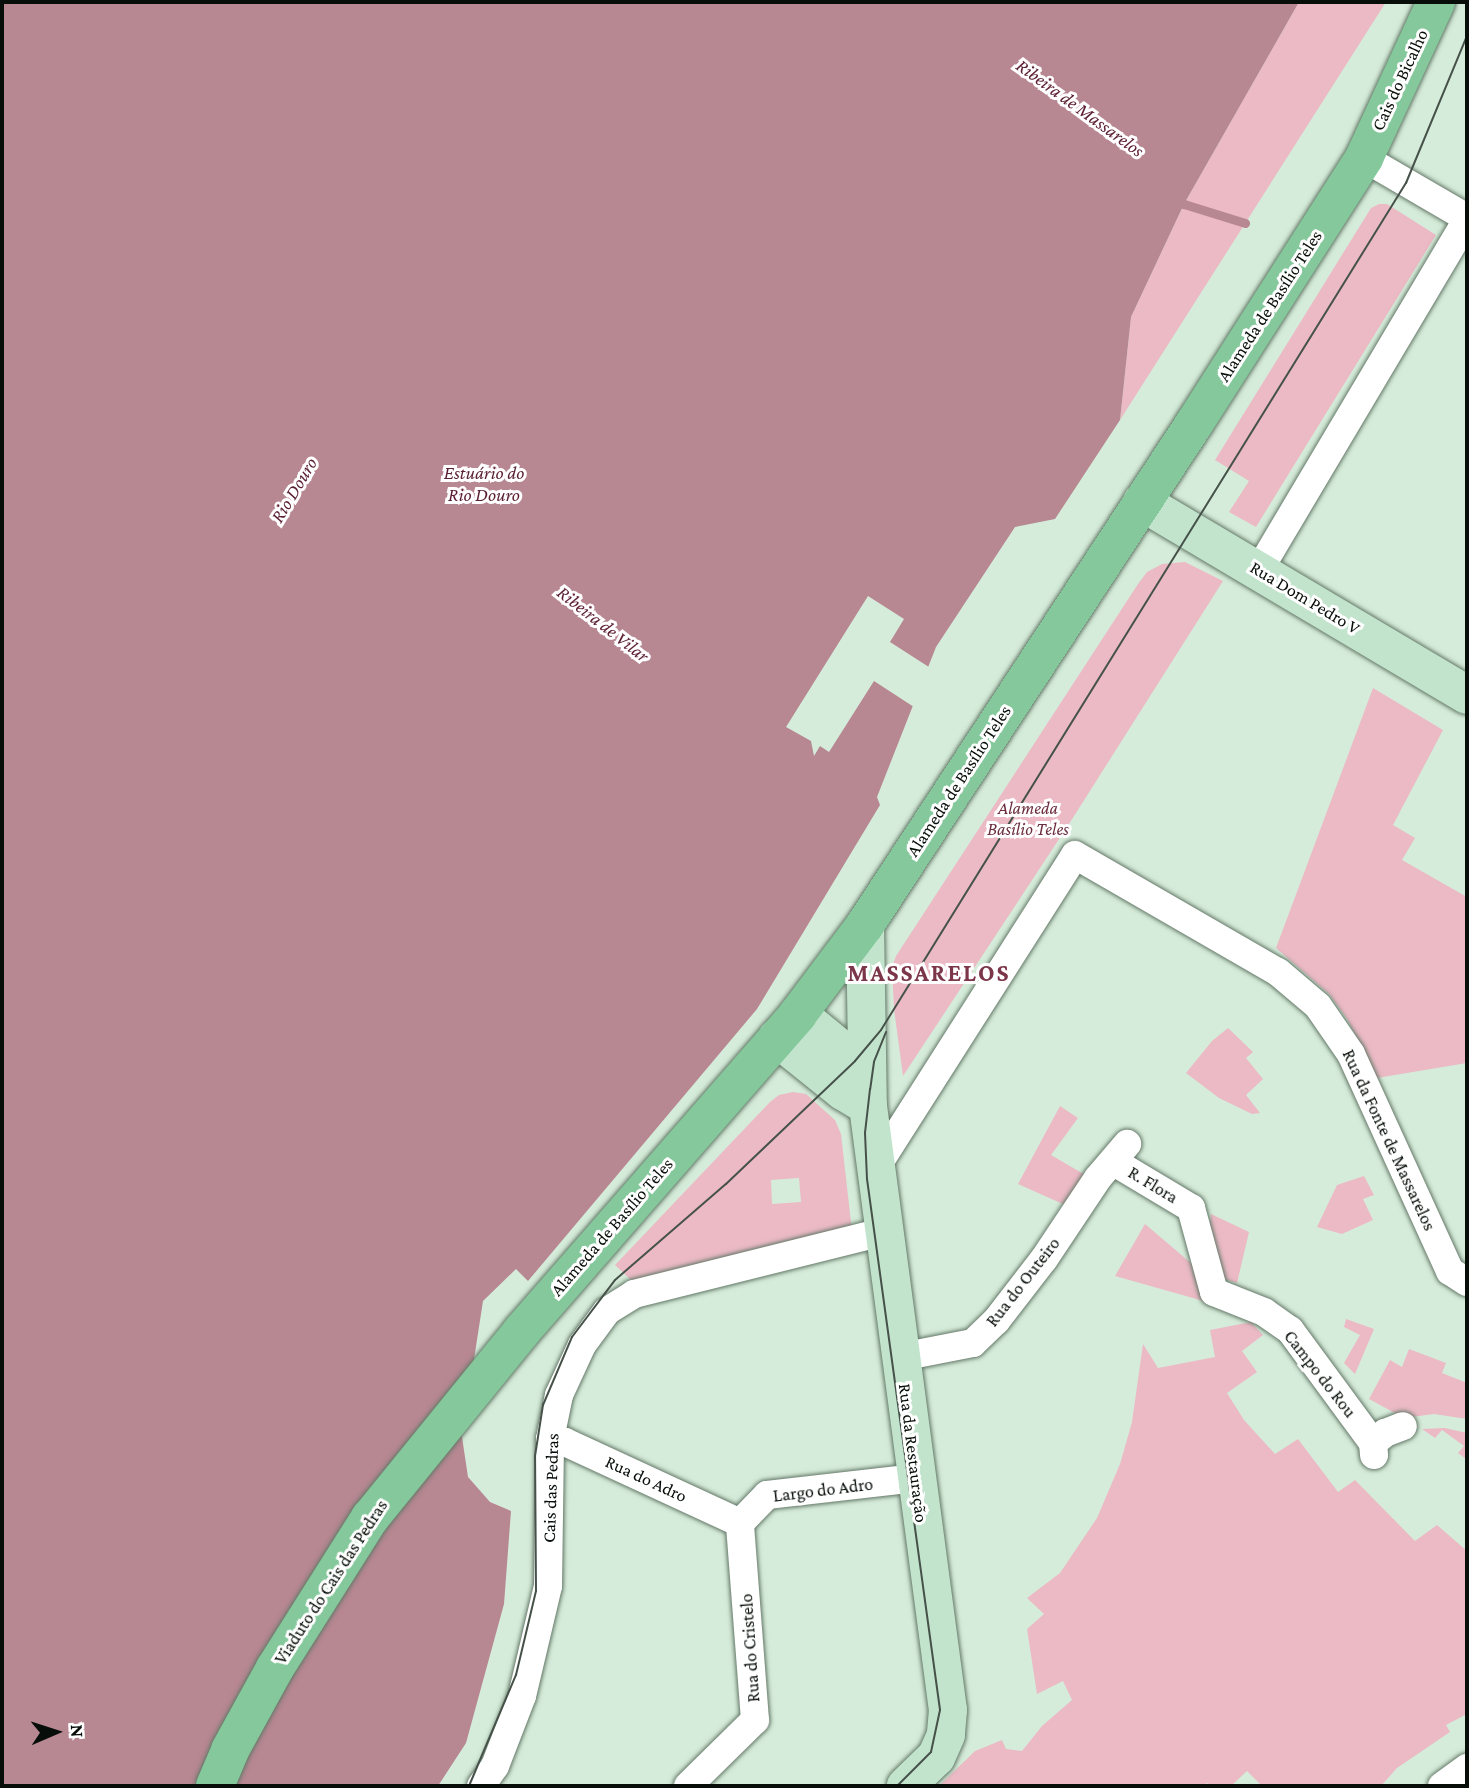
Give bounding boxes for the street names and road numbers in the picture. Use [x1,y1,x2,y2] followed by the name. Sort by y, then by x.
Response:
[1367,26,1433,134] street label: Cais do Bicalho
[1213,226,1327,386] street label: Alameda de Basílio Teles
[1246,557,1364,639] street label: Rua Dom Pedro V
[902,701,1016,861] street label: Alameda de Basílio Teles
[1337,1046,1441,1234] street label: Rua da Fonte de Massarelos
[546,1153,678,1301] street label: Alameda de Basílio Teles
[1124,1162,1182,1208] street label: R. Flora
[981,1233,1065,1331] street label: Rua do Outeiro
[1279,1326,1361,1422] street label: Campo do Rou
[894,1382,932,1524] street label: Rua da Restauração
[538,1433,564,1543] street label: Cais das Pedras
[602,1451,690,1507] street label: Rua do Adro
[772,1473,874,1507] street label: Largo do Adro
[270,1496,392,1668] street label: Viaduto do Cais das Pedras
[735,1593,765,1703] street label: Rua do Cristelo

